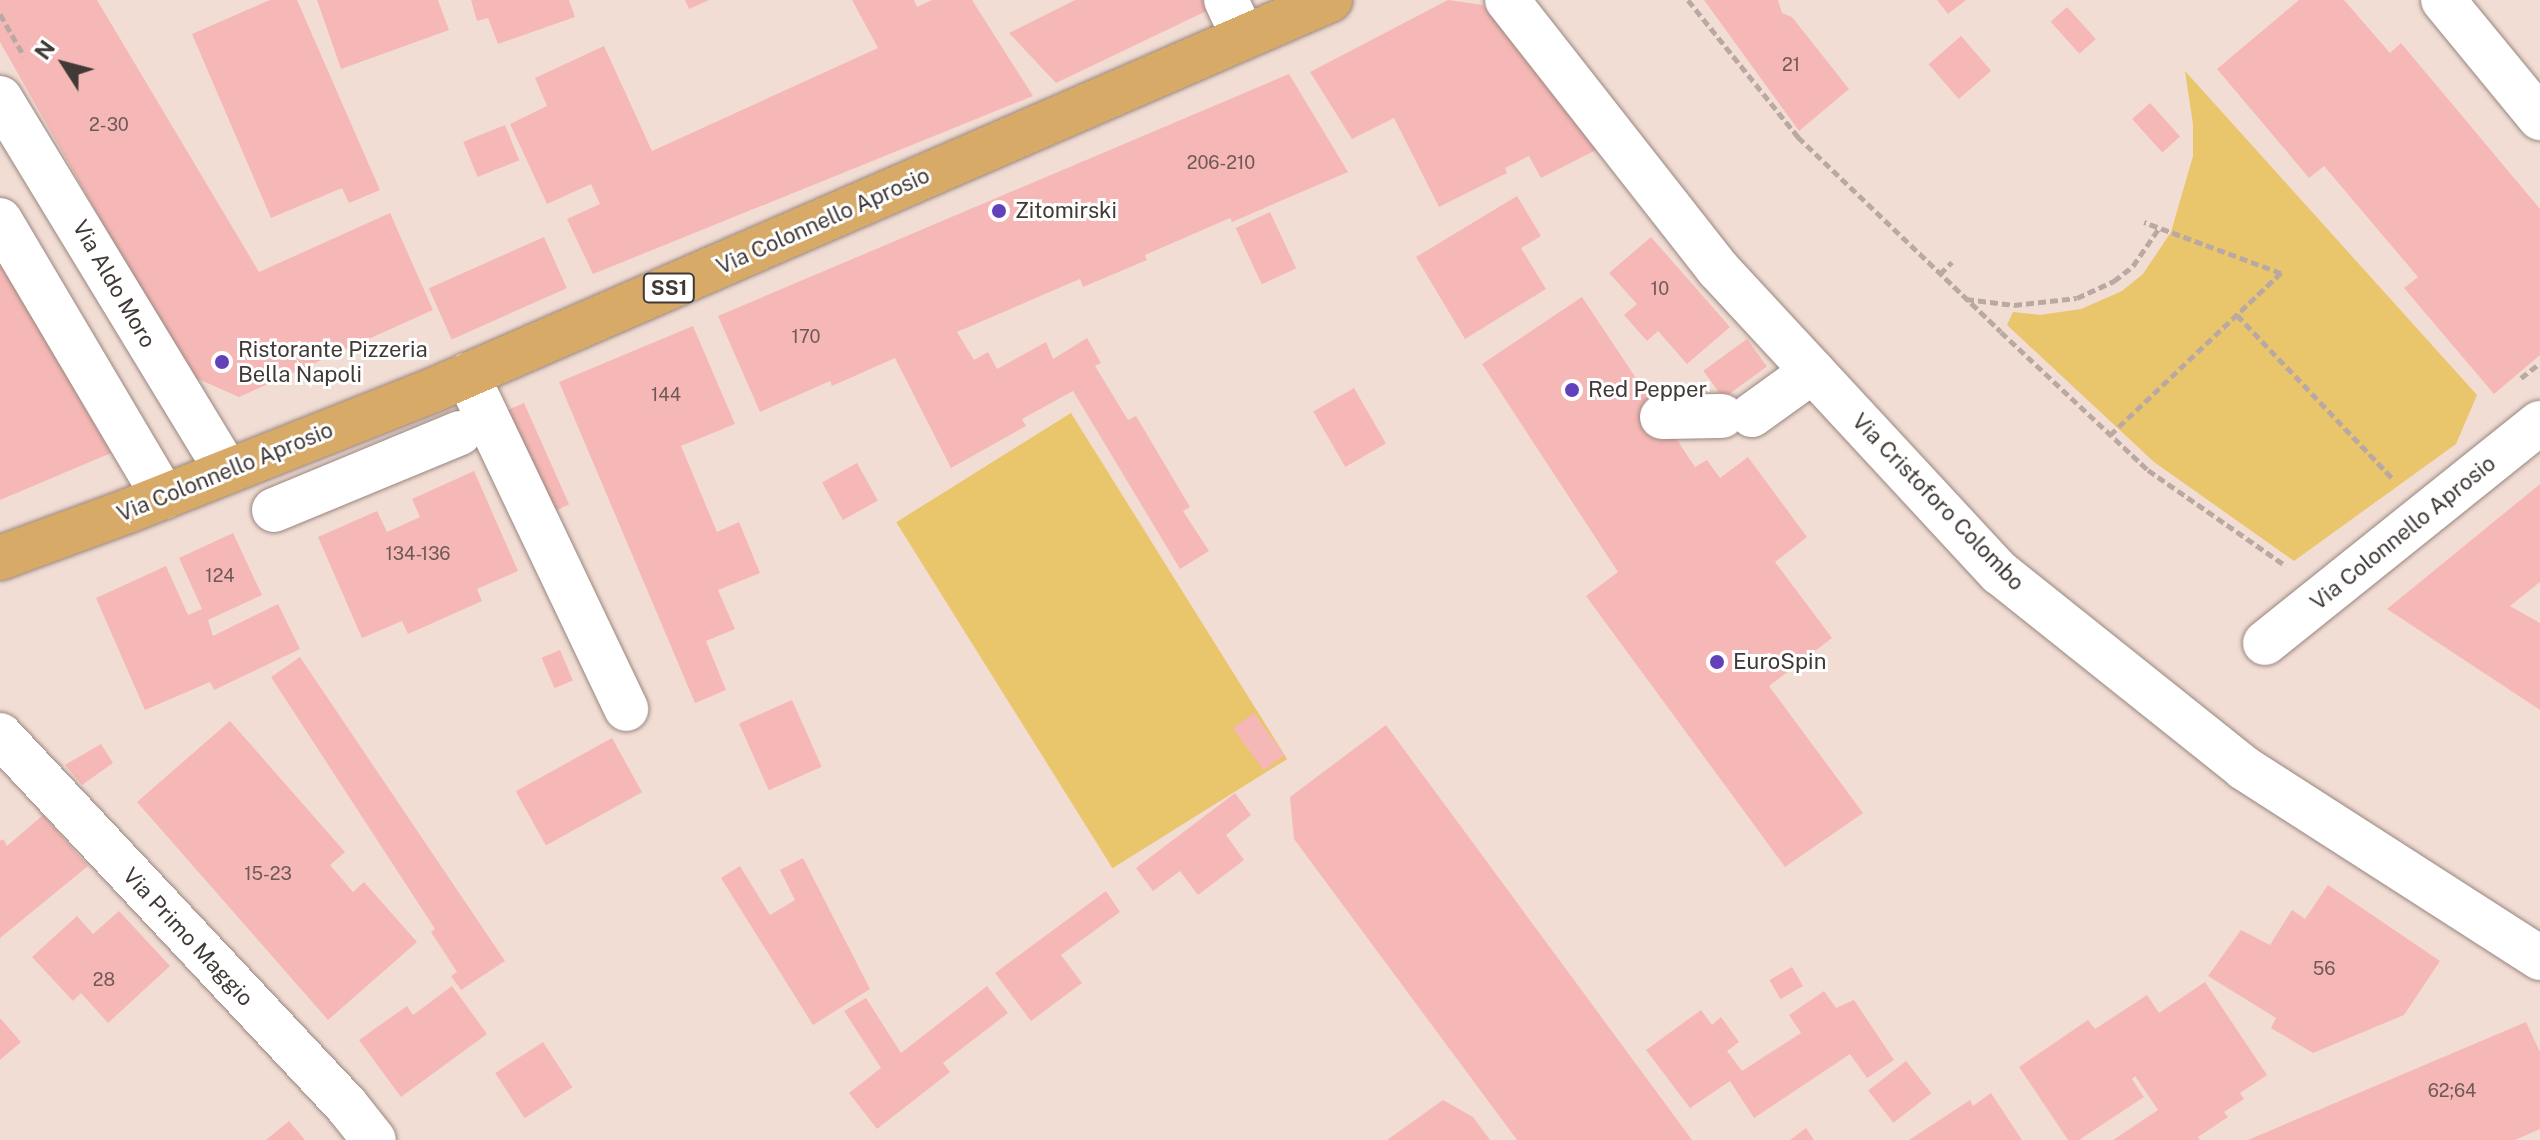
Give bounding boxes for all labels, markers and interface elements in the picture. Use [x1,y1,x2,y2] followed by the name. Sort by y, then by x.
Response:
[24,24,104,104] north arrow
[29,35,60,64] text: N
[1782,54,1800,76] house number: 21
[89,114,129,136] house number: 2-30
[1187,152,1255,174] house number: 206-210
[712,162,934,280] street label: Via Colonnello Aprosio
[1015,198,1117,224] place label: Zitomirski
[990,202,1008,220] marker: Zitomirski
[67,215,161,353] street label: Via Aldo Moro
[641,272,697,304] road number: SS1
[1651,278,1669,300] house number: 10
[792,326,820,348] house number: 170
[238,336,428,388] place label: Ristorante Pizzeria Bella Napoli
[213,353,231,371] marker: Ristorante Pizzeria Bella Napoli
[1588,377,1707,403] place label: Red Pepper
[1563,381,1581,399] marker: Red Pepper
[651,384,681,406] house number: 144
[1847,408,2029,596] street label: Via Cristoforo Colombo
[113,417,337,527] street label: Via Colonnello Aprosio
[2305,450,2501,616] street label: Via Colonnello Aprosio
[385,543,451,565] house number: 134-136
[205,565,235,587] house number: 124
[1733,649,1826,675] place label: EuroSpin
[1708,653,1726,671] marker: EuroSpin
[117,862,259,1012] street label: Via Primo Maggio
[244,863,292,885] house number: 15-23
[2313,958,2335,980] house number: 56
[93,969,115,991] house number: 28
[2428,1080,2476,1102] house number: 62;64

